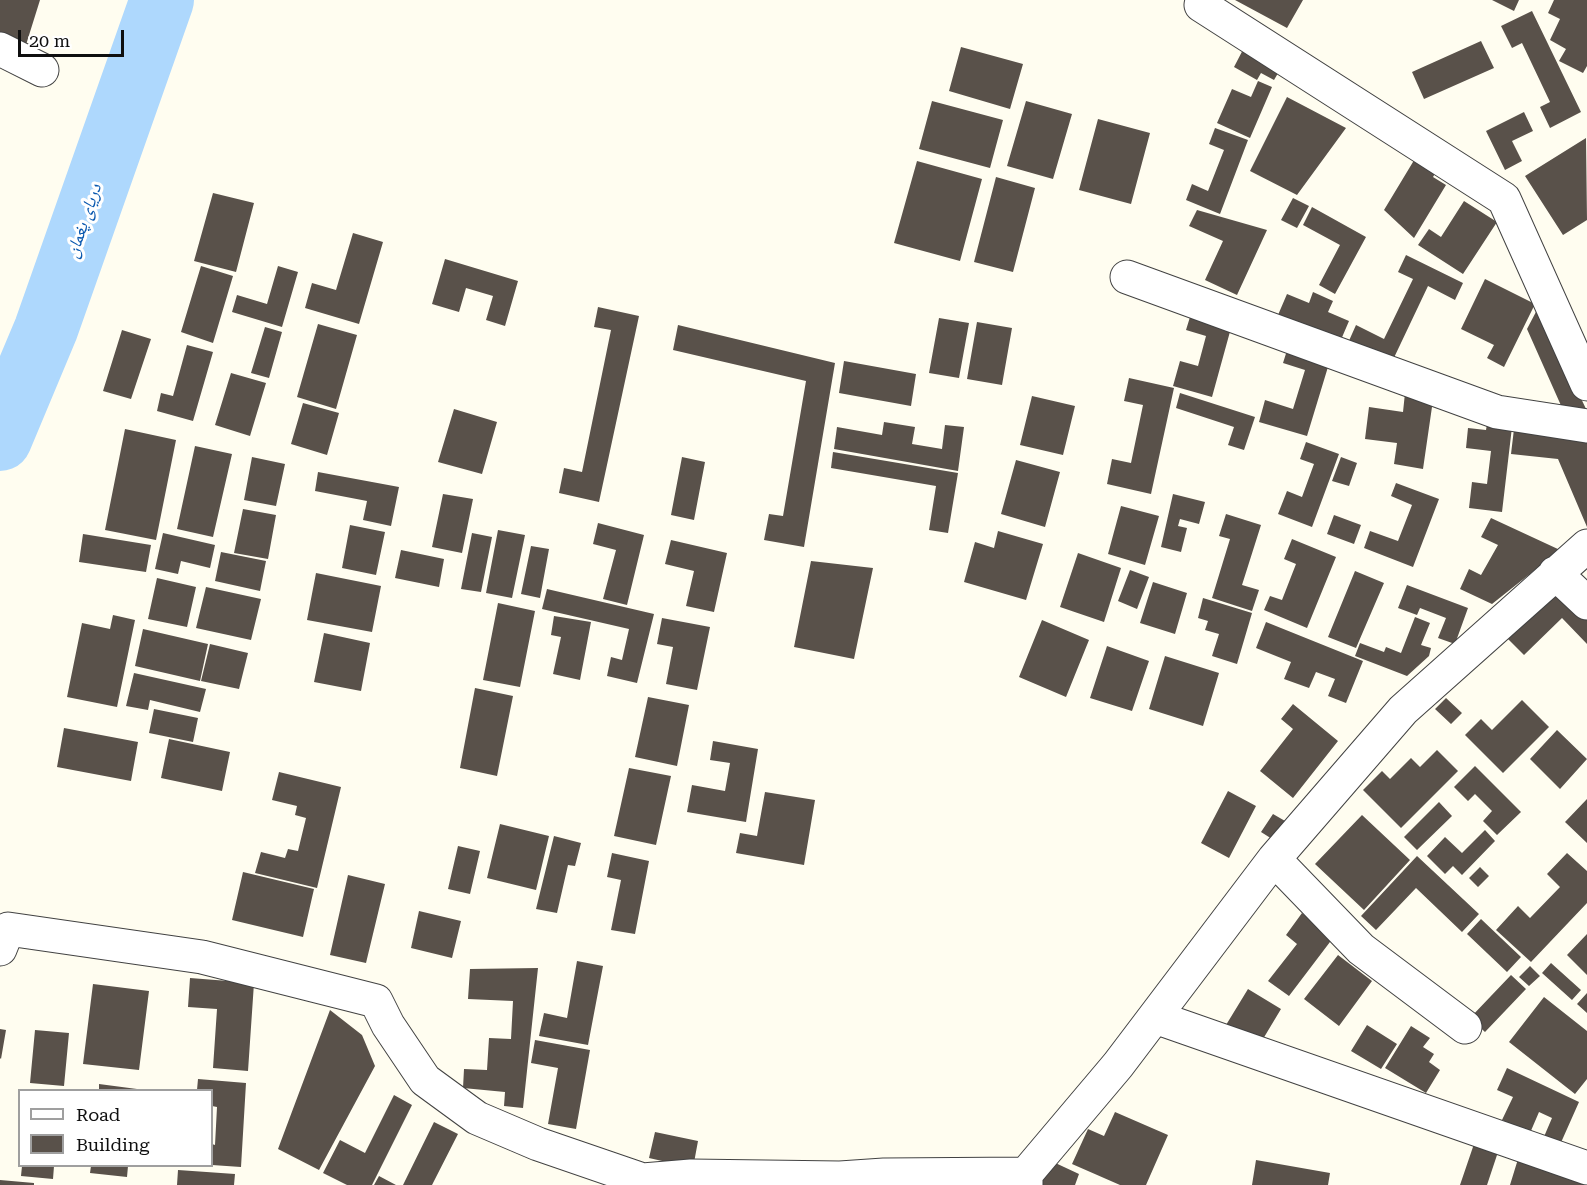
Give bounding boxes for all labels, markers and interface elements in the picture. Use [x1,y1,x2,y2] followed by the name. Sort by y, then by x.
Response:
[21,18,128,56] scale bar
[29,30,70,51] text: 20 m
[61,181,107,261] water label: دریای پغمان
[18,1089,213,1167] legend
[76,1104,120,1125] text: Road
[76,1134,150,1155] text: Building

